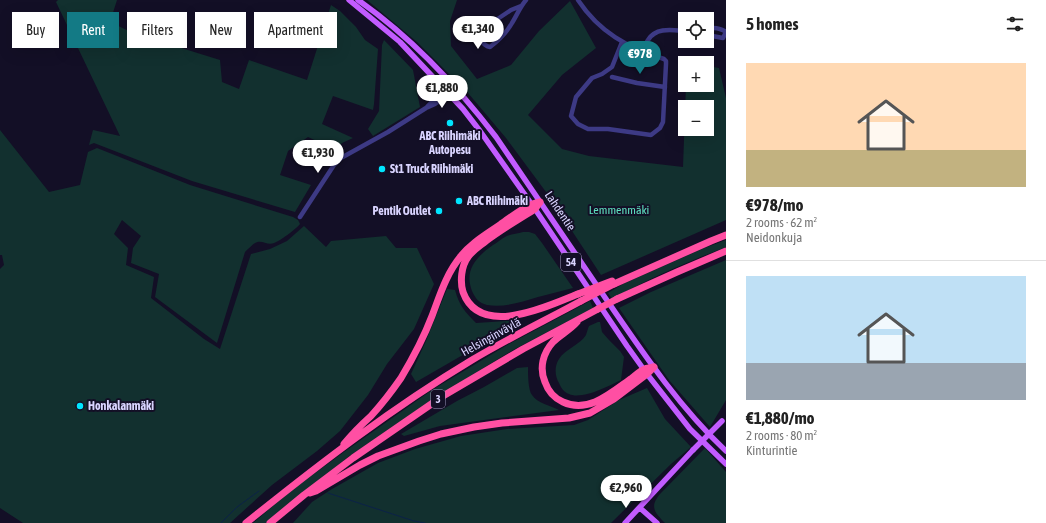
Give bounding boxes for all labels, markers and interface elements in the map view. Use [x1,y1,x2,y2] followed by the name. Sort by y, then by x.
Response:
[12,12,59,48] chip: Buy
[67,12,119,48] chip: Rent
[127,12,187,48] chip: Filters
[195,12,246,48] chip: New
[254,12,337,48] chip: Apartment
[678,12,714,136] map controls
[678,12,714,48] button: locate
[1004,13,1026,35] icon: filters
[746,14,799,34] text: 5 homes
[445,16,511,50] pin: €1,340
[462,21,494,36] text: €1,340
[616,41,664,75] pin: €978
[628,46,652,61] text: €978
[678,56,714,92] button: +
[409,75,475,109] pin: €1,880
[426,80,458,95] text: €1,880
[850,89,922,161] icon: home
[678,100,714,136] button: −
[445,118,455,128] marker: ABC Riihimäki Autopesu
[419,129,481,157] place label: ABC Riihimäki Autopesu
[285,140,351,174] pin: €1,930
[302,145,334,160] text: €1,930
[390,162,474,176] place label: St1 Truck Riihimäki
[377,164,387,174] marker: St1 Truck Riihimäki
[542,189,578,233] street label: Lahdentie
[466,194,528,208] place label: ABC Riihimäki
[746,195,804,215] text: €978/mo
[454,196,464,206] marker: ABC Riihimäki
[589,203,649,217] park label: Lemmenmäki
[373,204,432,218] place label: Pentik Outlet
[434,206,444,216] marker: Pentik Outlet
[746,215,817,230] text: 2 rooms · 62 m²
[746,230,802,245] text: Neidonkuja
[561,253,581,271] road number: 54
[850,302,922,374] icon: home
[459,315,523,359] street label: Helsinginväylä
[431,390,445,408] road number: 3
[88,399,154,413] place label: Honkalanmäki
[75,401,85,411] marker: Honkalanmäki
[746,408,815,428] text: €1,880/mo
[746,428,817,443] text: 2 rooms · 80 m²
[746,443,797,458] text: Kinturintie
[593,475,659,509] pin: €2,960
[610,480,642,495] text: €2,960

